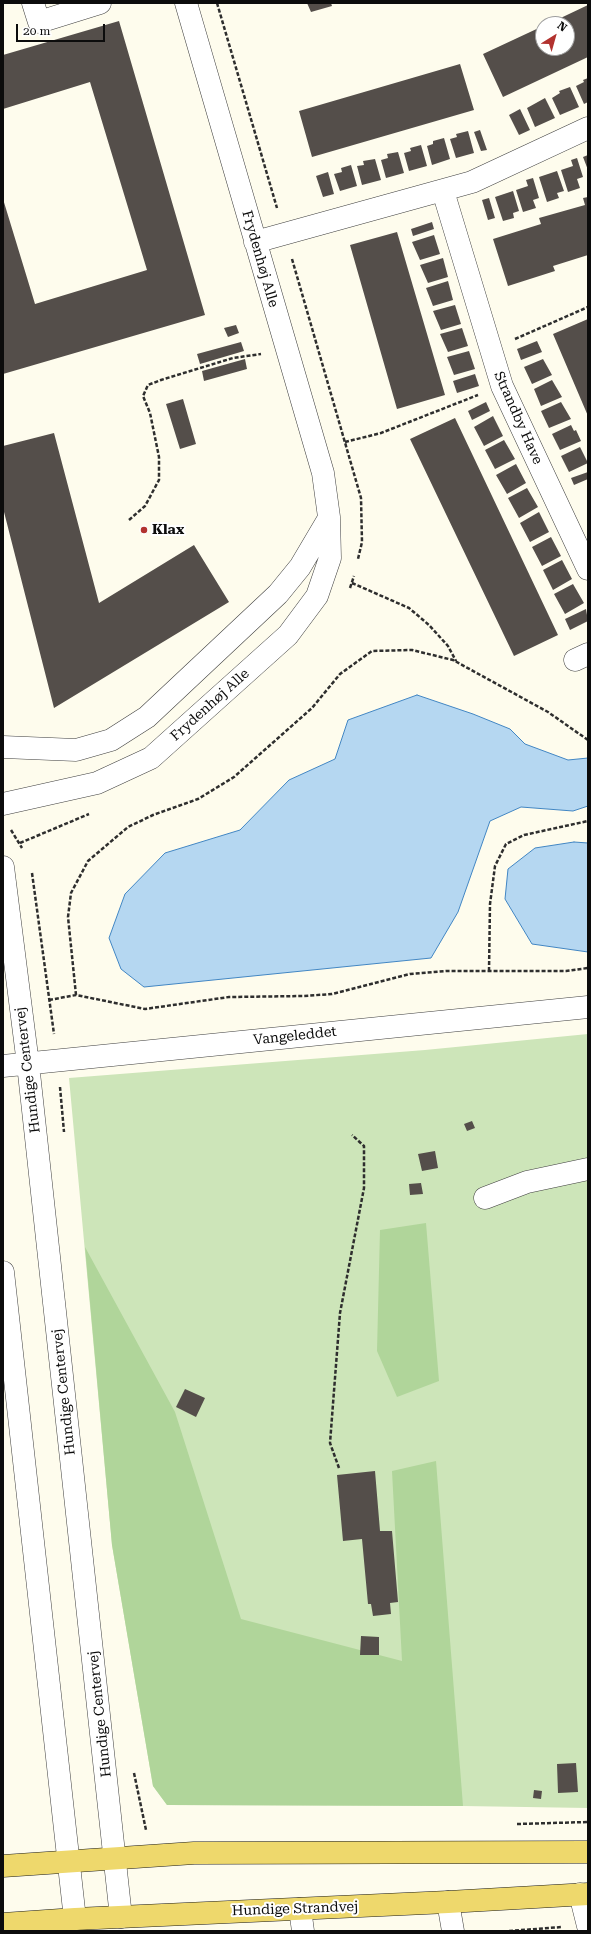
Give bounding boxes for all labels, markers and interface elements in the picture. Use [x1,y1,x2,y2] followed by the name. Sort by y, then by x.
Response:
[18,16,107,42] scale bar
[535,16,575,56] north arrow
[555,19,569,35] text: N
[23,24,50,38] text: 20 m
[238,209,282,309] street label: Frydenhøj Alle
[490,369,546,467] street label: Strandby Have
[152,522,184,538] place label: Klax
[139,525,149,535] marker: Klax
[167,665,253,745] street label: Frydenhøj Alle
[12,1006,44,1134] street label: Hundige Centervej
[253,1023,337,1049] street label: Vangeleddet
[49,1328,79,1456] street label: Hundige Centervej
[85,1650,115,1778] street label: Hundige Centervej
[232,1898,358,1920] street label: Hundige Strandvej

